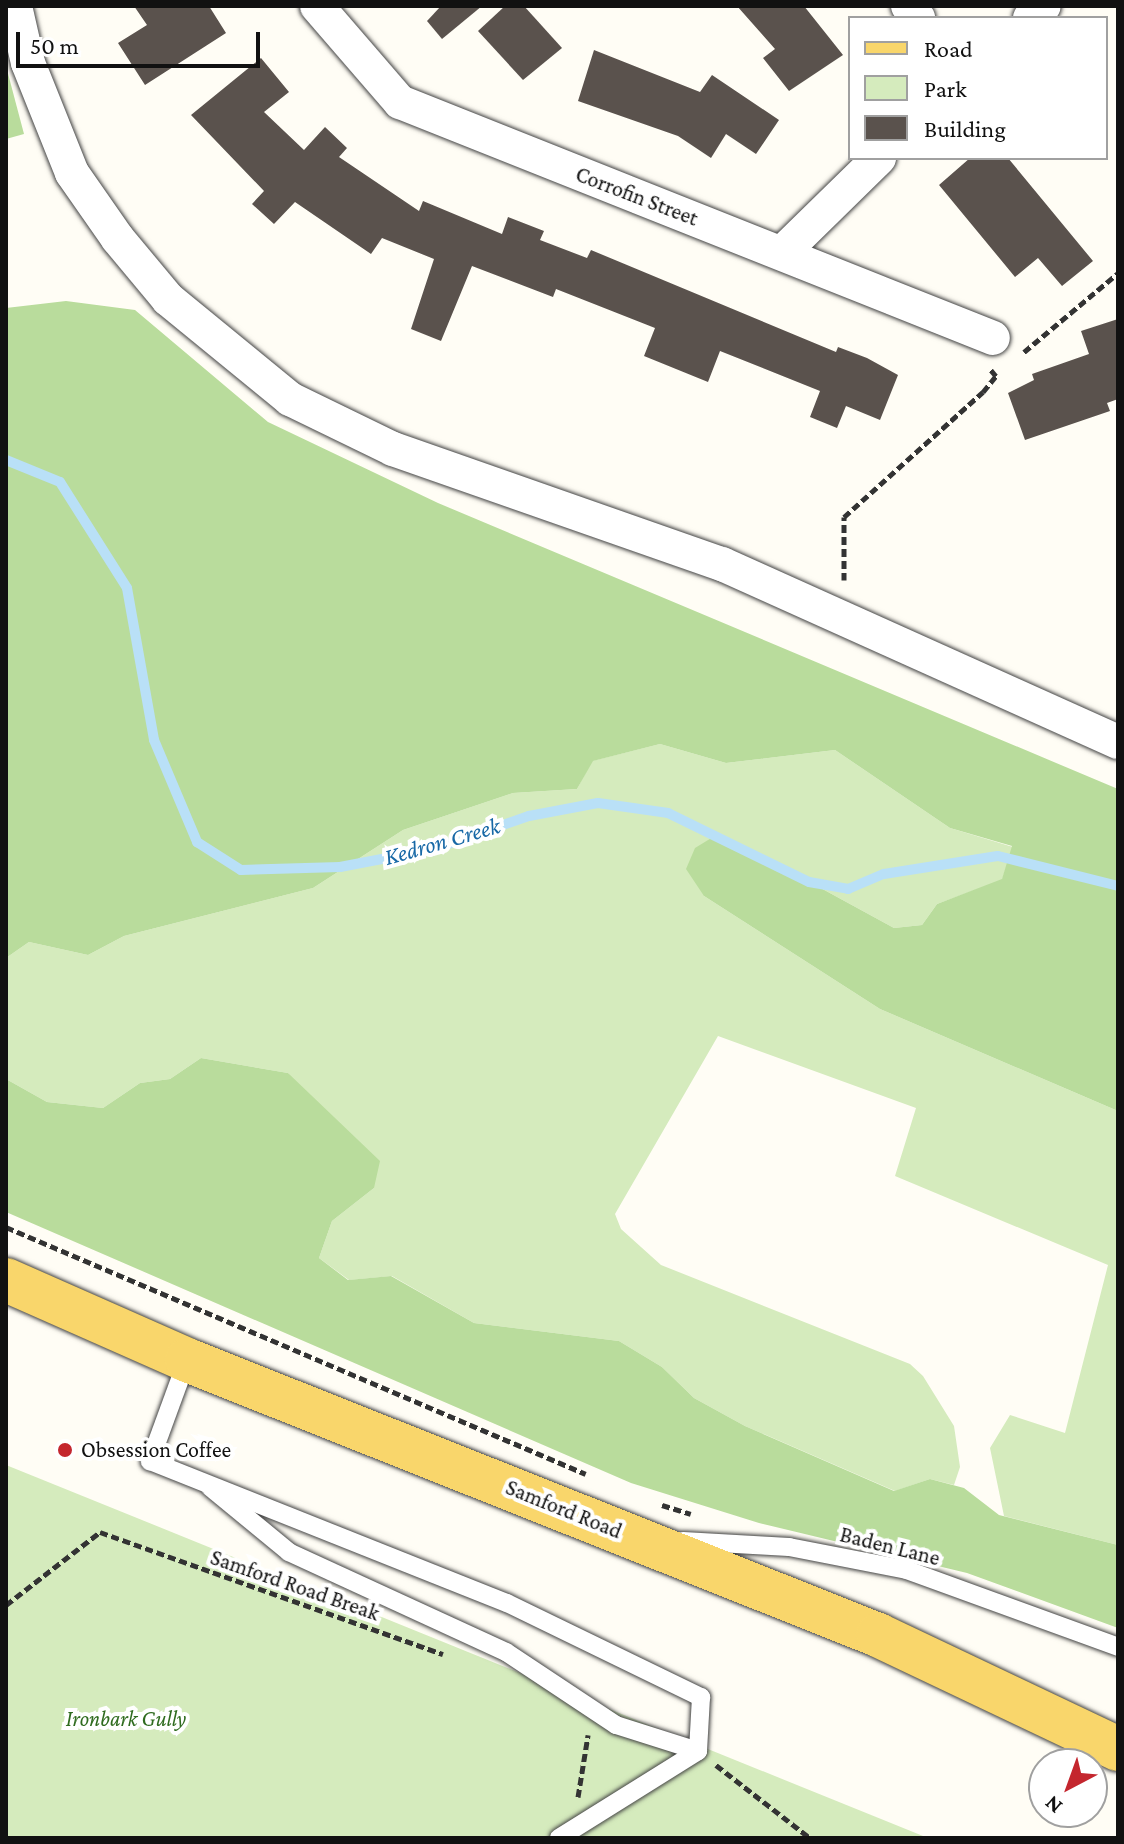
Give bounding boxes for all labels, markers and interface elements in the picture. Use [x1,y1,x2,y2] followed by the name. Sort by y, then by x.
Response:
[20,16,264,66] scale bar
[848,16,1108,160] legend
[30,32,79,59] text: 50 m
[924,35,973,62] text: Road
[924,75,967,102] text: Park
[924,115,1006,142] text: Building
[572,161,702,231] street label: Corrofin Street
[381,811,503,871] water label: Kedron Creek
[81,1437,231,1463] place label: Obsession Coffee
[56,1441,74,1459] marker: Obsession Coffee
[502,1474,626,1544] street label: Samford Road
[837,1521,943,1571] street label: Baden Lane
[207,1544,383,1626] street label: Samford Road Break
[66,1706,186,1732] park label: Ironbark Gully
[1028,1748,1108,1828] north arrow
[1039,1791,1067,1819] text: N

